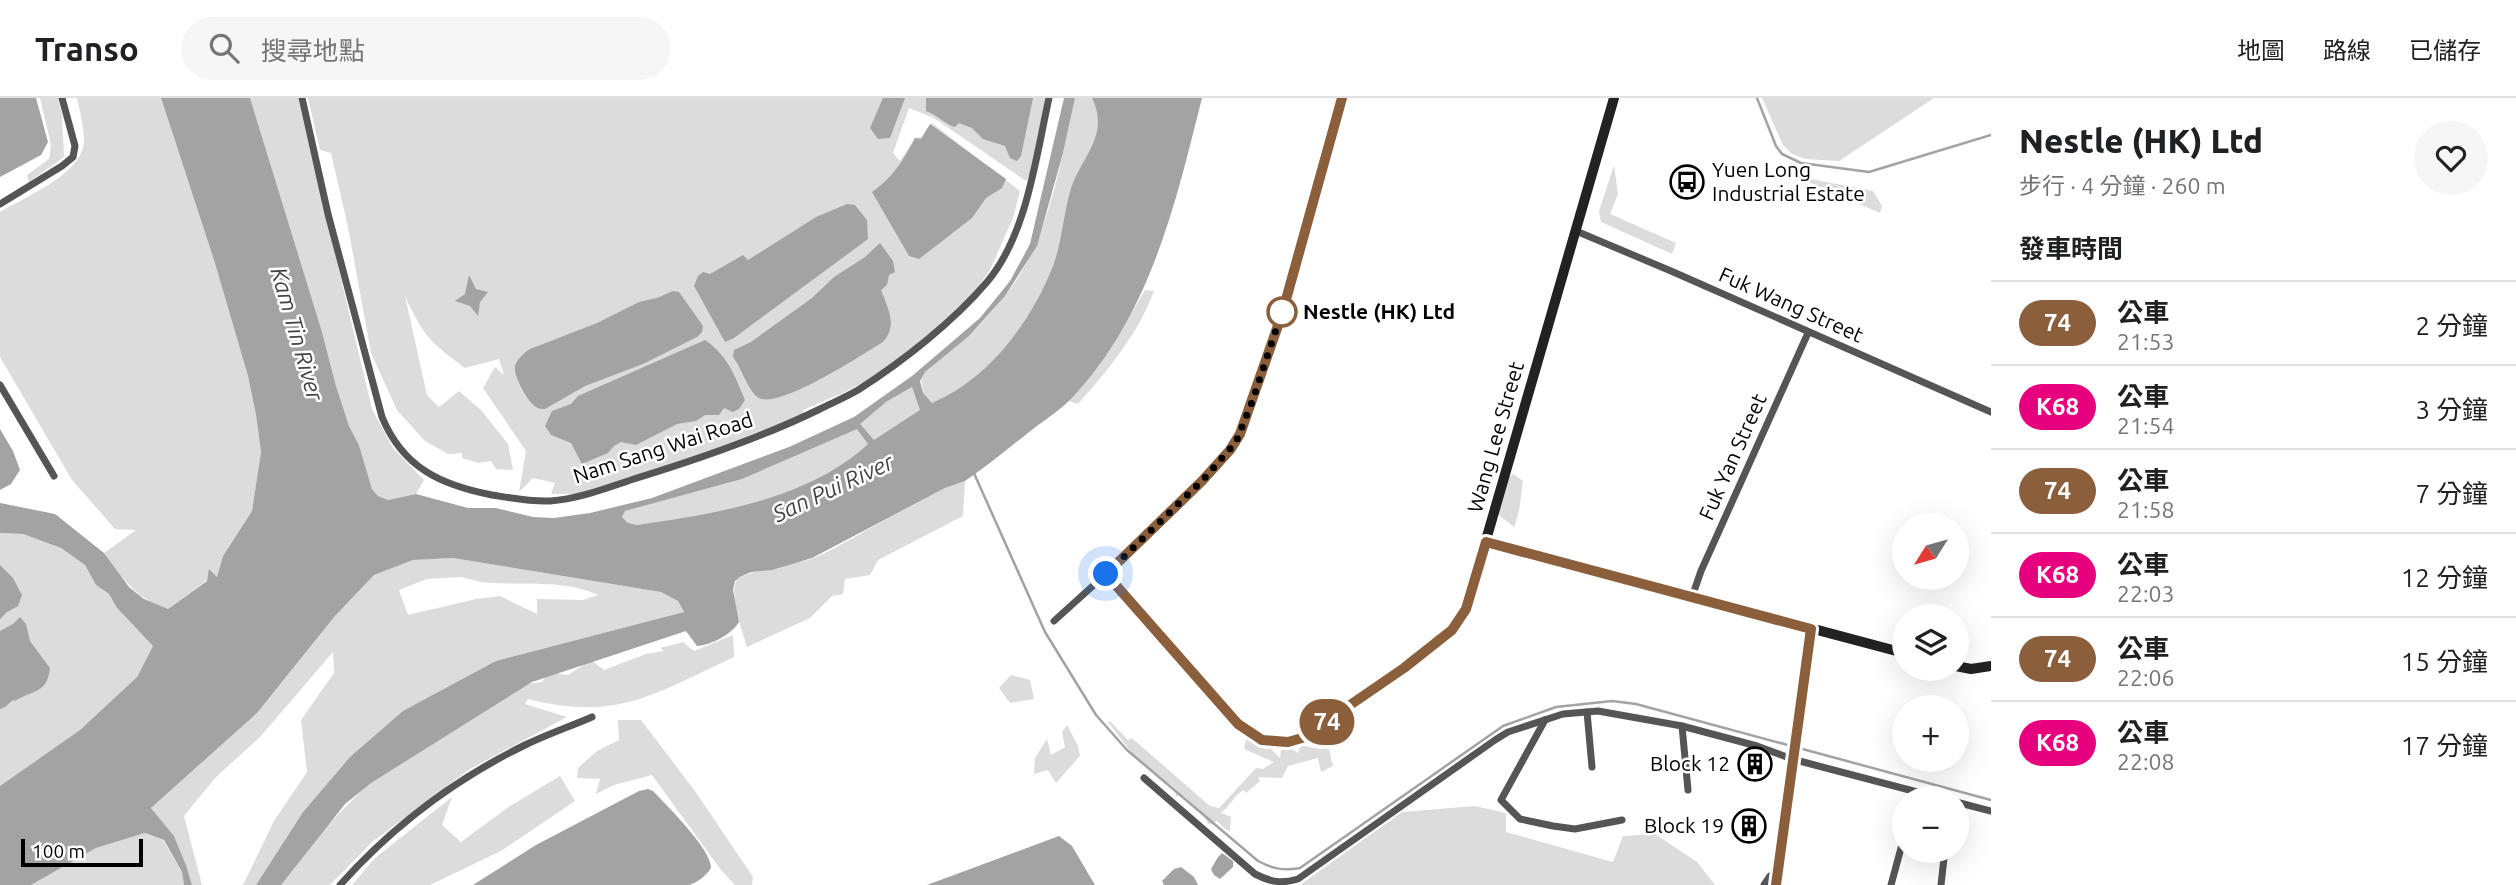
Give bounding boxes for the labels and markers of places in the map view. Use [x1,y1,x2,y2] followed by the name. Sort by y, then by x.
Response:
[1712,157,1865,205] place label: Yuen Long Industrial Estate
[1668,163,1706,201] bus stop icon: Yuen Long Industrial Estate
[1267,297,1297,327] marker: Nestle (HK) Ltd
[1303,299,1455,323] place label: Nestle (HK) Ltd
[1736,745,1774,783] building icon: Block 12
[1650,751,1730,775] place label: Block 12
[1730,807,1768,845] building icon: Block 19
[1644,813,1724,837] place label: Block 19

